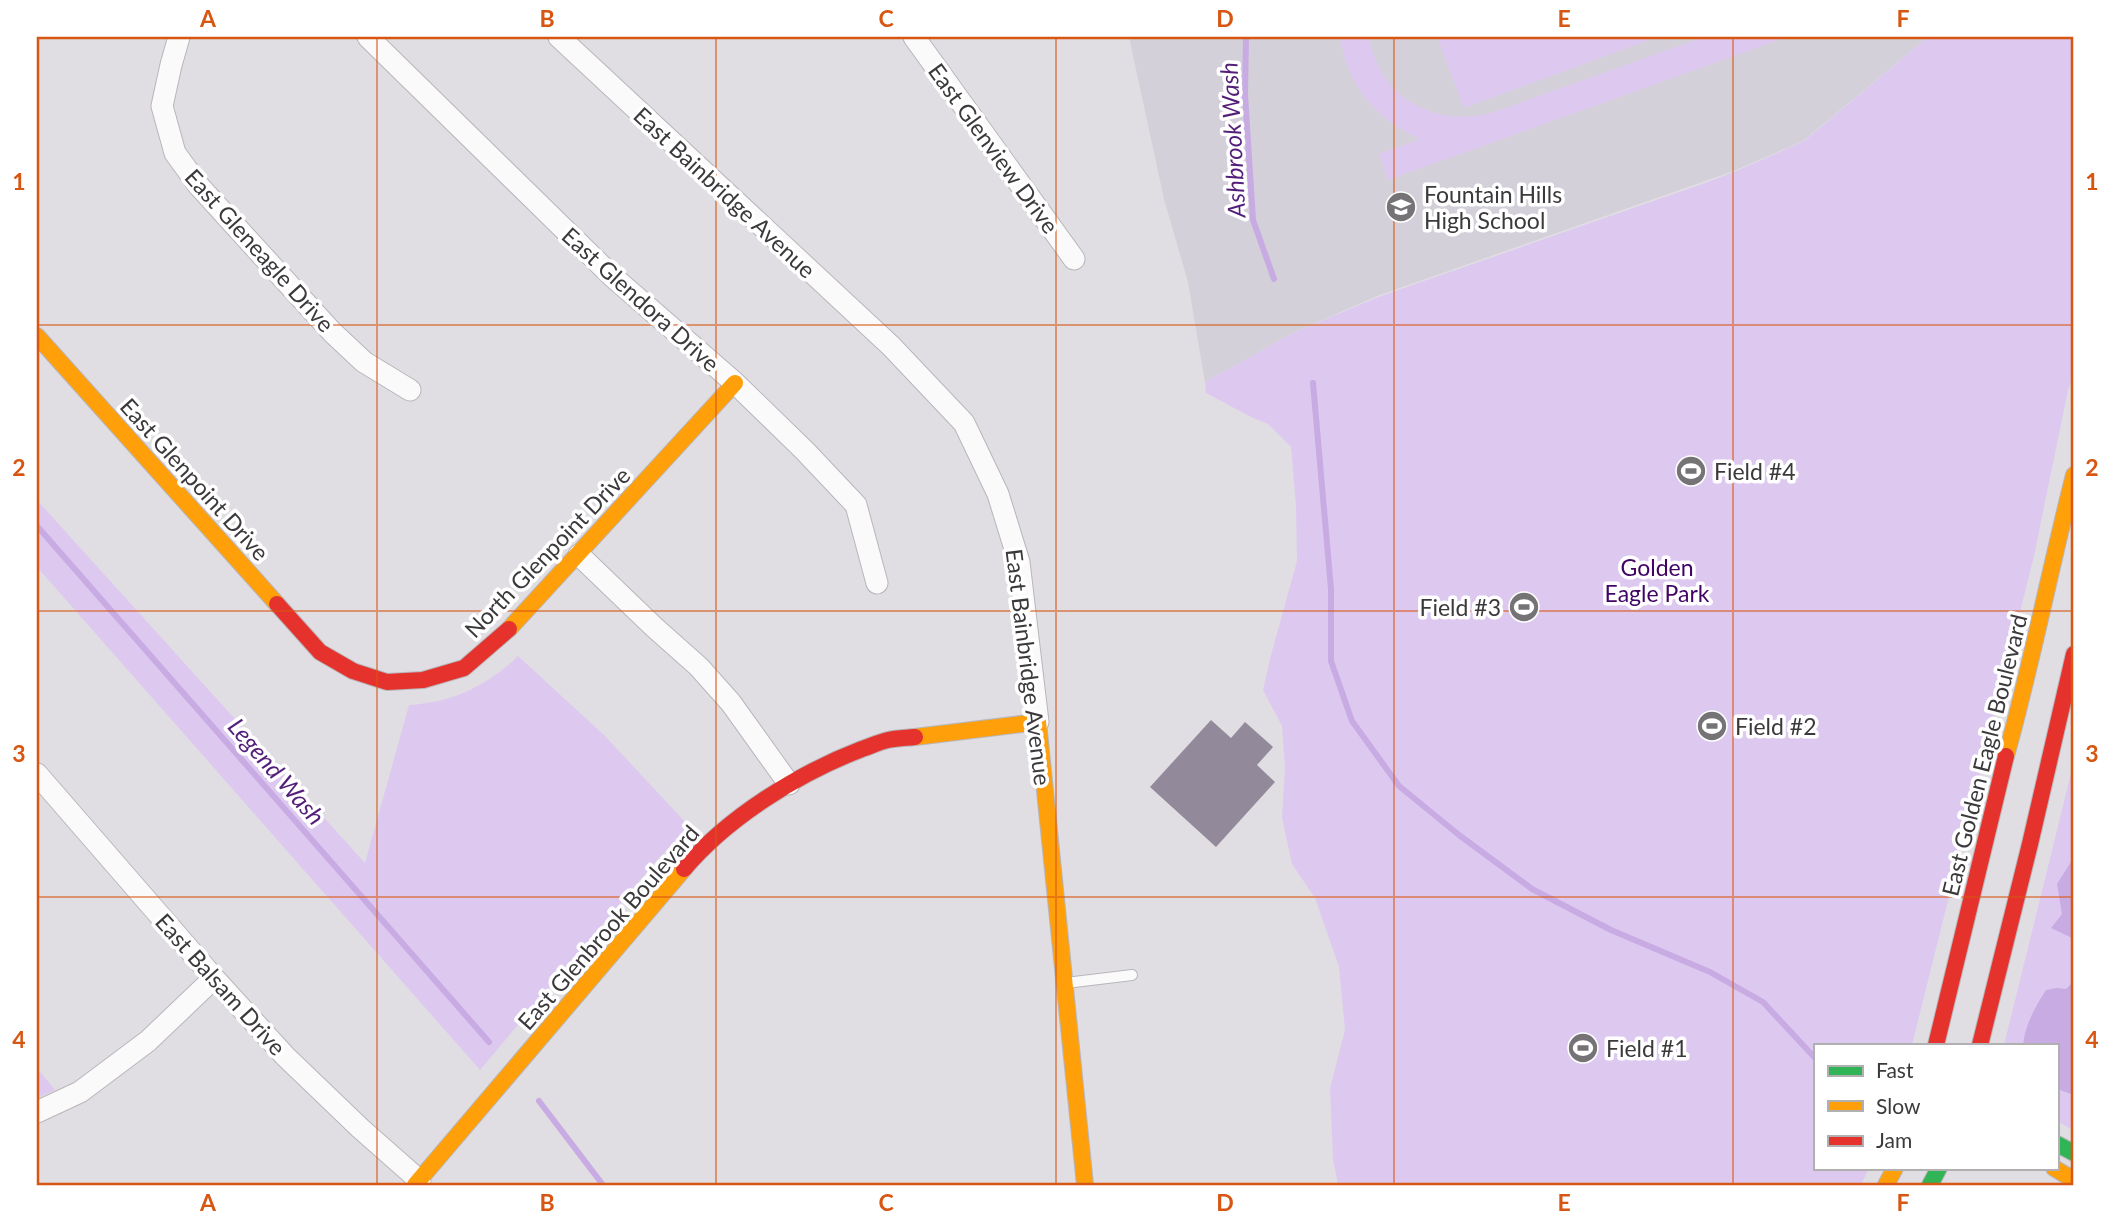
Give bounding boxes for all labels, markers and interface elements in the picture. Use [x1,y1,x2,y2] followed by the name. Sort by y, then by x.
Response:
[199,4,217,32] text: A
[539,4,555,32] text: B
[878,4,894,32] text: C
[1216,4,1234,32] text: D
[1557,4,1571,32] text: E
[1896,4,1910,32] text: F
[923,58,1065,238] street label: East Glenview Drive
[1213,61,1251,220] water label: Ashbrook Wash
[628,101,822,283] street label: East Bainbridge Avenue
[179,163,341,337] street label: East Gleneagle Drive
[12,167,26,195] text: 1
[2085,167,2099,195] text: 1
[1424,180,1562,234] place label: Fountain Hills High School
[1384,190,1418,224] school or university icon: Fountain Hills High School
[557,221,725,377] street label: East Glendora Drive
[115,392,275,566] street label: East Glenpoint Drive
[12,453,26,481] text: 2
[2085,453,2099,481] text: 2
[1674,454,1708,488] sports icon: Field #4
[1714,457,1796,485] place label: Field #4
[459,461,635,643] street label: North Glenpoint Drive
[1001,547,1057,787] street label: East Bainbridge Avenue
[1605,553,1710,607] park label: Golden Eagle Park
[1507,590,1541,624] sports icon: Field #3
[1420,593,1501,621] place label: Field #3
[1935,611,2033,899] street label: East Golden Eagle Boulevard
[1695,709,1729,743] sports icon: Field #2
[223,712,331,830] water label: Legend Wash
[1735,712,1817,740] place label: Field #2
[12,739,26,767] text: 3
[2085,739,2099,767] text: 3
[512,819,704,1035] street label: East Glenbrook Boulevard
[150,907,292,1061] street label: East Balsam Drive
[12,1025,26,1053] text: 4
[2085,1025,2099,1053] text: 4
[1566,1031,1600,1065] sports icon: Field #1
[1606,1034,1688,1062] place label: Field #1
[1814,1044,2058,1170] legend
[1876,1057,1914,1082] text: Fast
[1876,1093,1921,1118] text: Slow
[1876,1127,1912,1152] text: Jam
[199,1188,217,1216] text: A
[539,1188,555,1216] text: B
[878,1188,894,1216] text: C
[1216,1188,1234,1216] text: D
[1557,1188,1571,1216] text: E
[1896,1188,1910,1216] text: F

